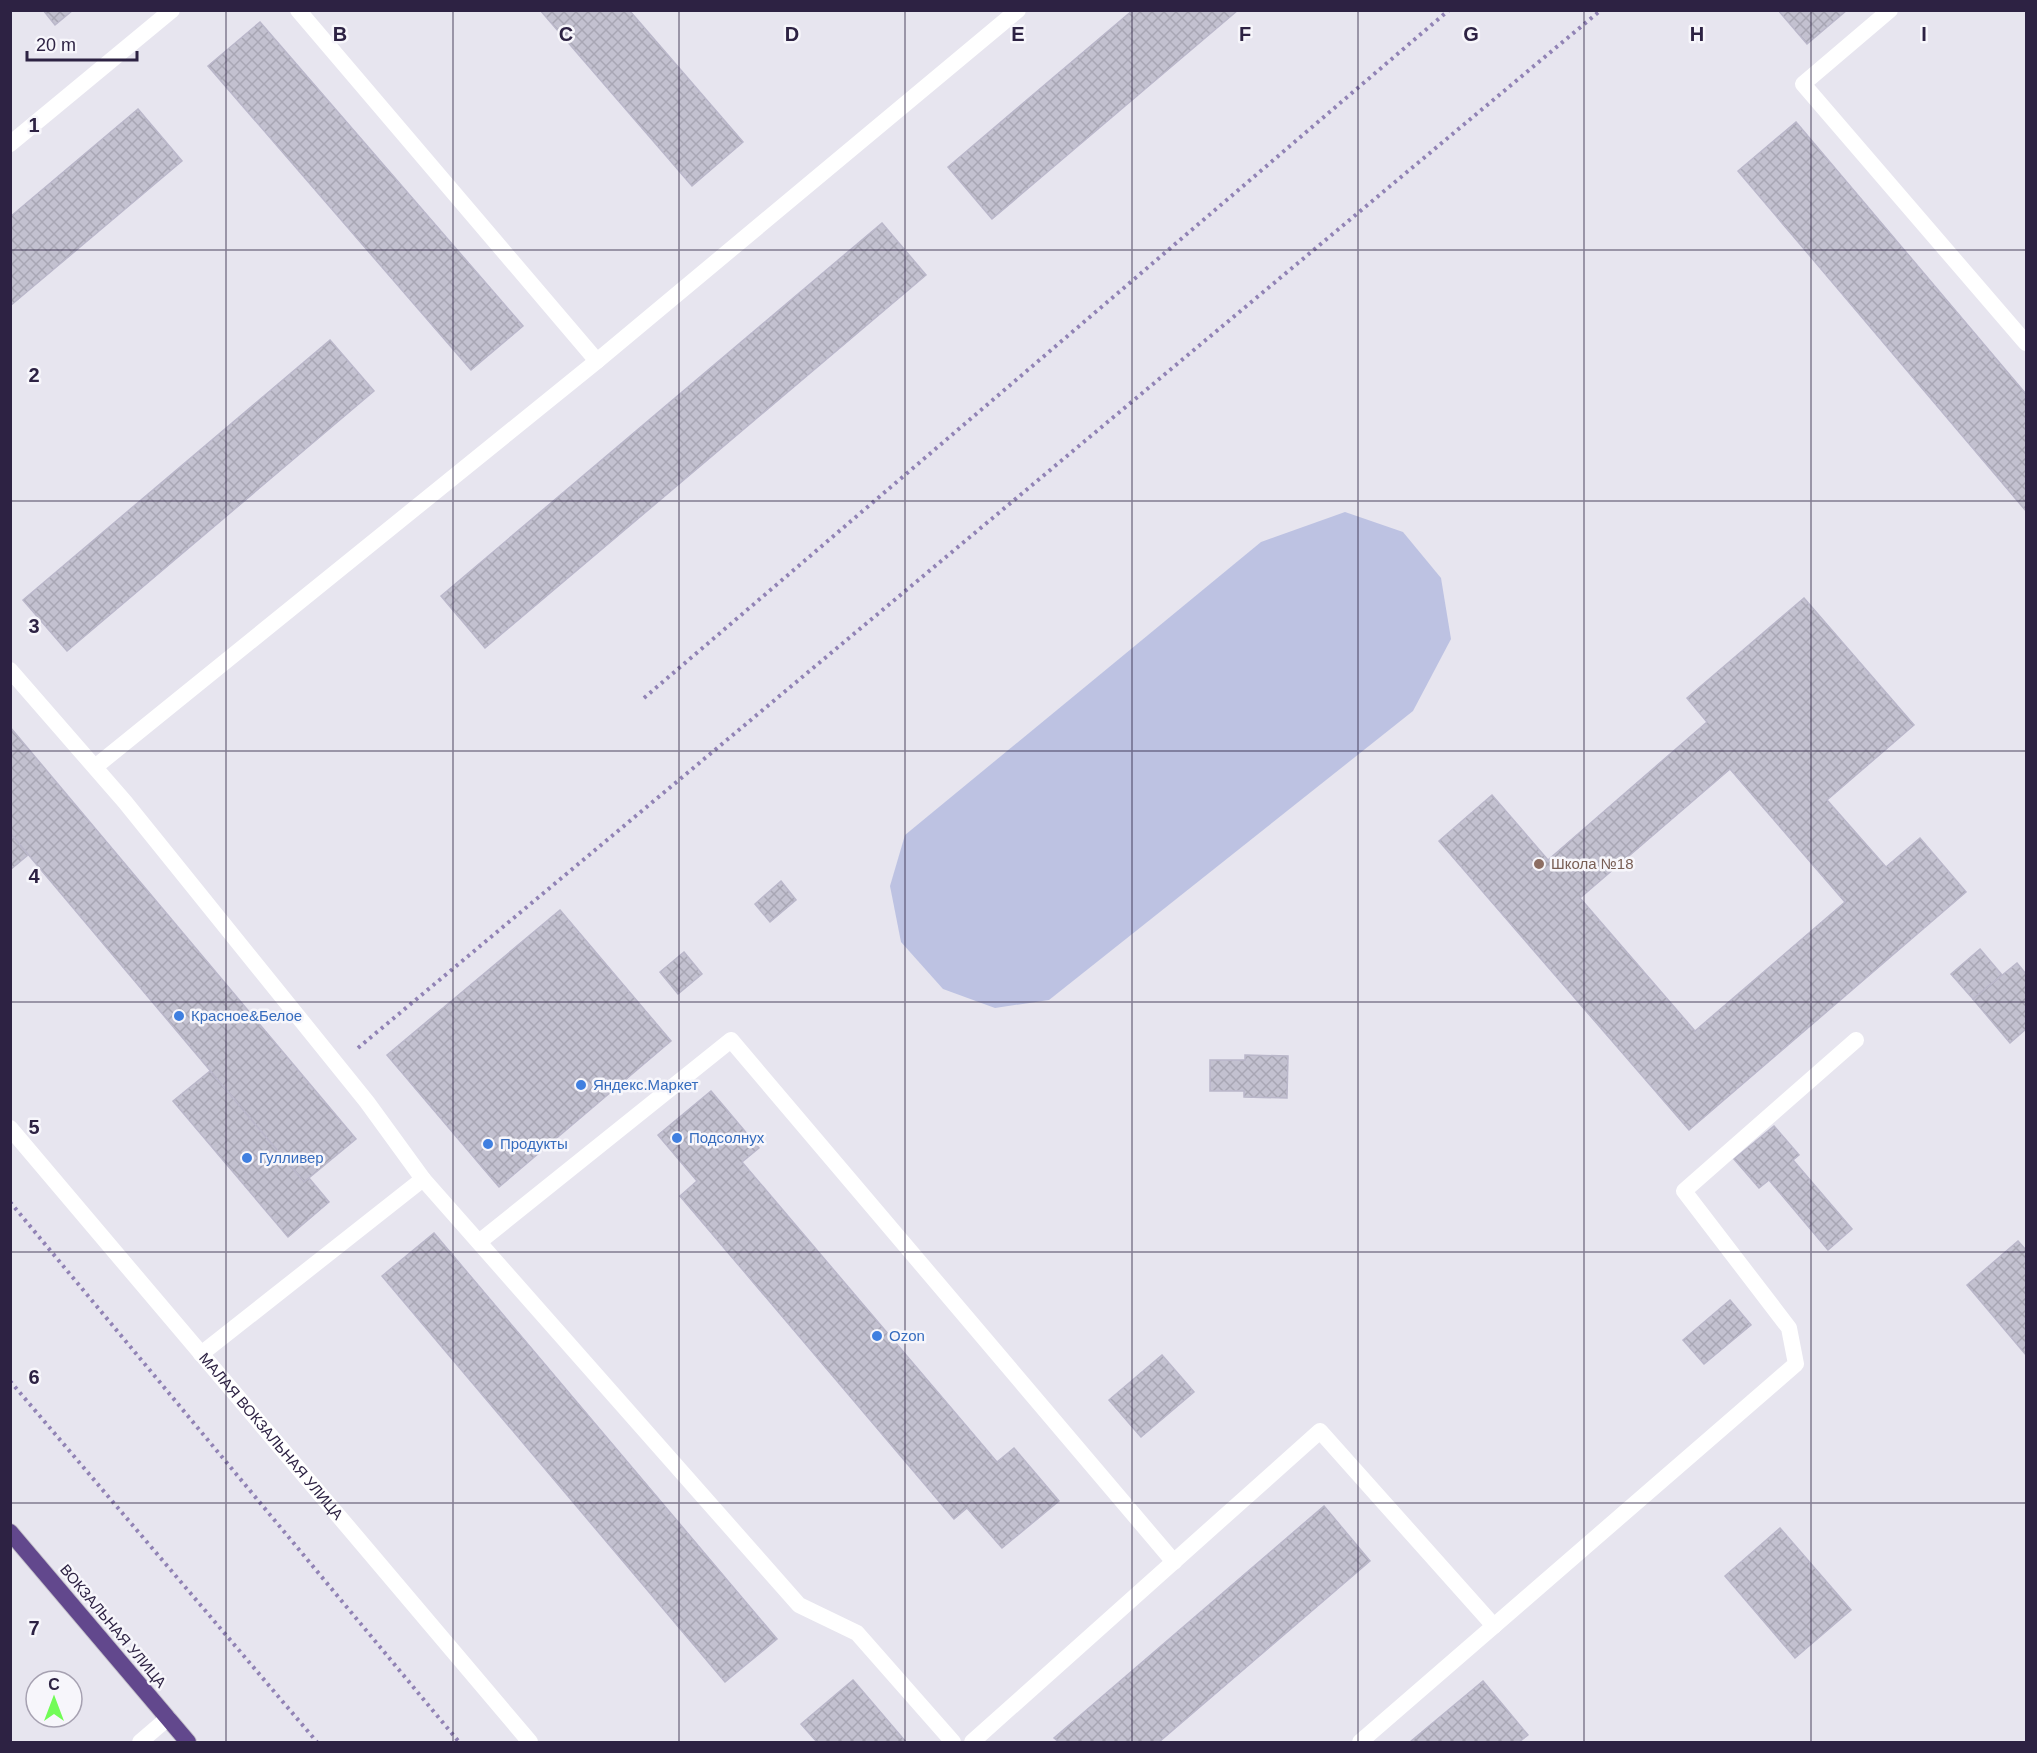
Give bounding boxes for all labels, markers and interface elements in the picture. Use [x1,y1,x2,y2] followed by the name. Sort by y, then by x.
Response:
[333,23,347,45] text: B
[559,23,573,45] text: C
[785,23,799,45] text: D
[1011,23,1025,45] text: E
[1239,23,1251,45] text: F
[1463,23,1479,45] text: G
[1690,23,1704,45] text: H
[1921,23,1927,45] text: I
[27,24,136,62] scale bar
[36,35,76,55] text: 20 m
[28,114,40,136] text: 1
[28,364,40,386] text: 2
[28,615,40,637] text: 3
[1551,855,1634,872] place label: Школа №18
[1532,857,1546,871] marker: Школа №18
[28,865,40,887] text: 4
[191,1007,302,1024] place label: Красное&Белое
[172,1009,186,1023] marker: Красное&Белое
[593,1076,699,1093] place label: Яндекс.Маркет
[574,1078,588,1092] marker: Яндекс.Маркет
[28,1116,40,1138] text: 5
[689,1129,765,1146] place label: Подсолнух
[670,1131,684,1145] marker: Подсолнух
[500,1135,568,1152] place label: Продукты
[481,1137,495,1151] marker: Продукты
[259,1149,324,1166] place label: Гулливер
[240,1151,254,1165] marker: Гулливер
[889,1327,925,1344] place label: Ozon
[870,1329,884,1343] marker: Ozon
[196,1349,347,1523] street label: МАЛАЯ ВОКЗАЛЬНАЯ УЛИЦА
[28,1366,40,1388] text: 6
[57,1561,170,1691] street label: ВОКЗАЛЬНАЯ УЛИЦА
[28,1617,40,1639] text: 7
[24,1669,84,1729] north arrow
[48,1676,60,1693] text: С

